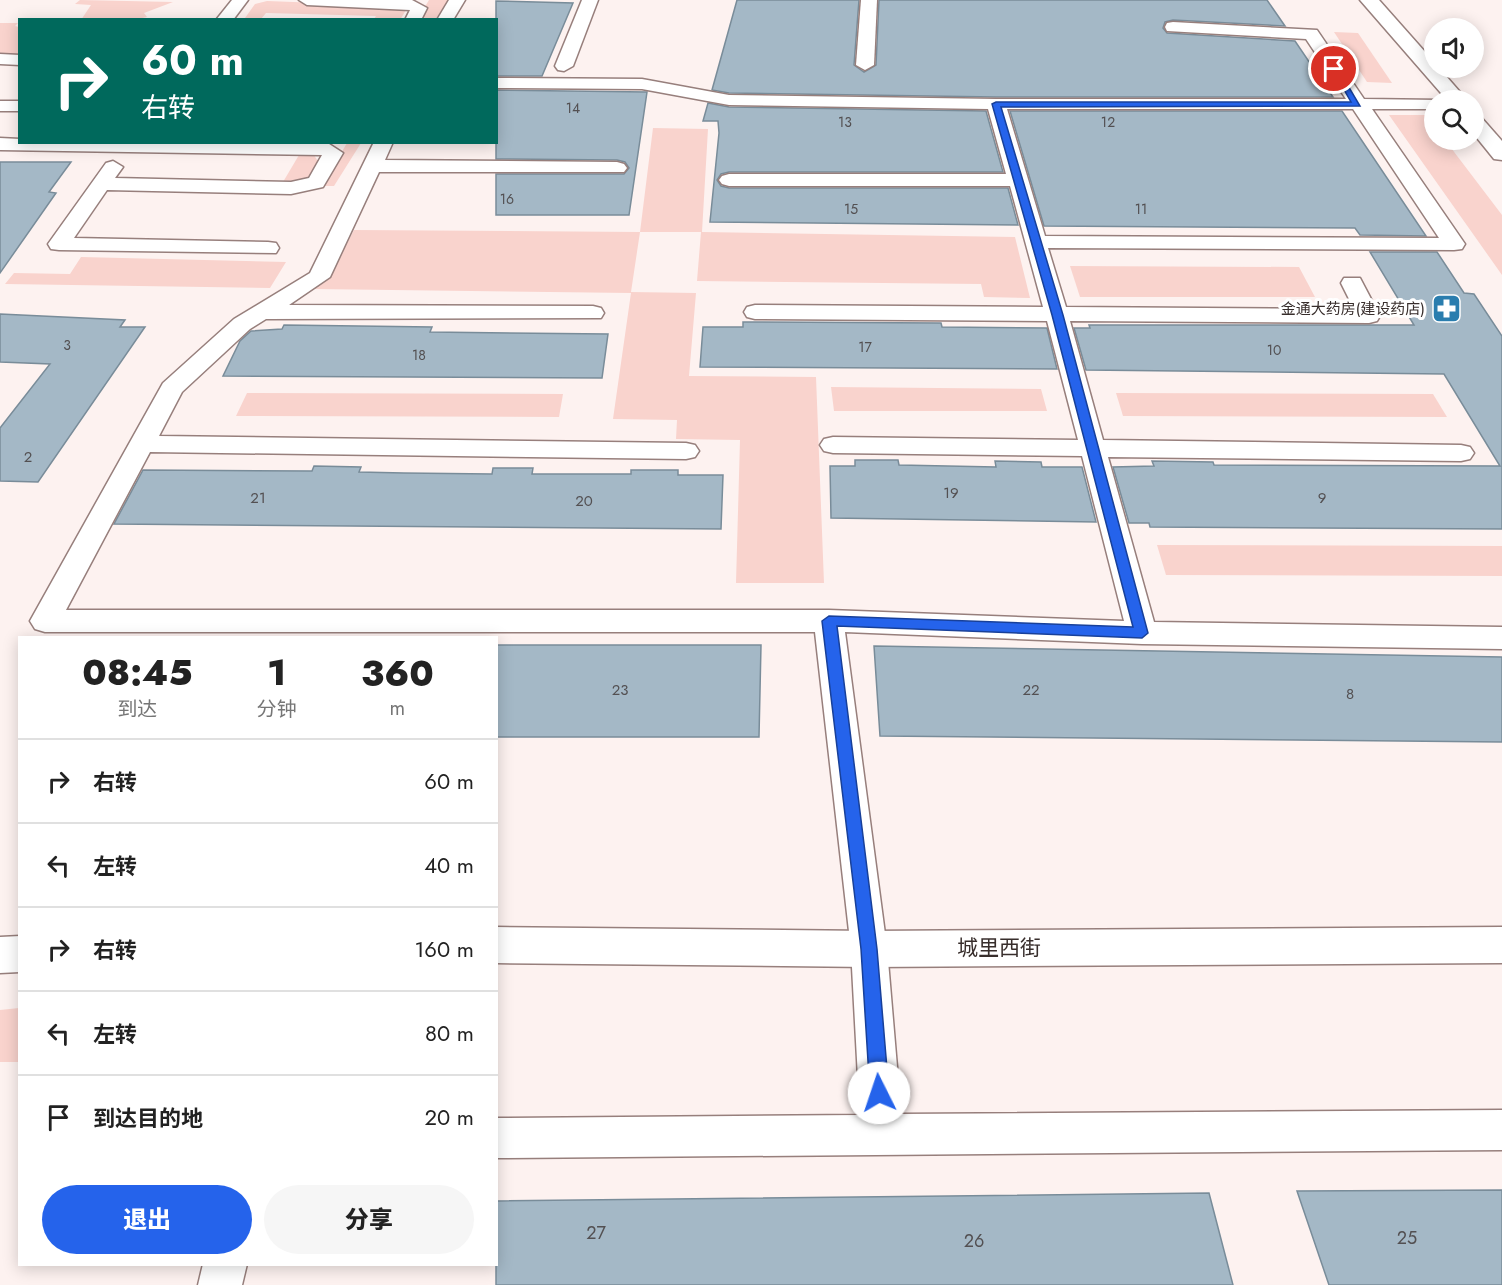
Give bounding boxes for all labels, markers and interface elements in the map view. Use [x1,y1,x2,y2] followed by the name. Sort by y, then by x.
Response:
[1424,18,1484,150] map controls
[1424,18,1484,78] button: sound
[141,30,244,91] text: 60 m
[42,42,120,120] icon: right
[1308,43,1359,94] pin
[1317,52,1350,85] icon: arrive
[141,88,195,127] text: 右转
[1424,90,1484,150] button: search
[566,98,580,118] house number: 14
[838,112,852,132] house number: 13
[1101,112,1115,132] house number: 12
[500,189,514,209] house number: 16
[844,199,858,219] house number: 15
[1135,199,1147,219] house number: 11
[1430,293,1462,325] pharmacy icon: 金通大药房(建设药店)
[1281,298,1425,320] place label: 金通大药房(建设药店)
[63,335,71,355] house number: 3
[858,337,872,357] house number: 17
[1267,340,1281,360] house number: 10
[412,345,426,365] house number: 18
[24,446,32,468] house number: 2
[943,482,959,504] house number: 19
[250,487,266,509] house number: 21
[1318,487,1326,509] house number: 9
[575,490,593,512] house number: 20
[82,646,192,698] text: 08:45
[267,646,286,698] text: 1
[361,647,434,699] text: 360
[612,679,628,701] house number: 23
[1022,679,1040,701] house number: 22
[1346,683,1354,705] house number: 8
[390,694,405,723] text: m
[117,695,157,724] text: 到达
[257,695,297,724] text: 分钟
[42,765,75,798] icon: right
[424,765,474,797] text: 60 m
[93,766,137,798] text: 右转
[42,849,75,882] icon: left
[424,849,474,881] text: 40 m
[93,850,137,882] text: 左转
[42,933,75,966] icon: right
[414,933,474,965] text: 160 m
[957,933,1041,963] street label: 城里西街
[93,934,137,966] text: 右转
[42,1017,75,1050] icon: left
[425,1017,474,1049] text: 80 m
[93,1018,137,1050] text: 左转
[847,1061,911,1125] position arrow
[42,1101,75,1134] icon: arrive
[425,1101,474,1133] text: 20 m
[93,1102,203,1134] text: 到达目的地
[42,1185,252,1254] button: 退出
[264,1185,474,1254] button: 分享
[586,1220,606,1246] house number: 27
[1397,1225,1417,1251] house number: 25
[964,1228,984,1254] house number: 26

